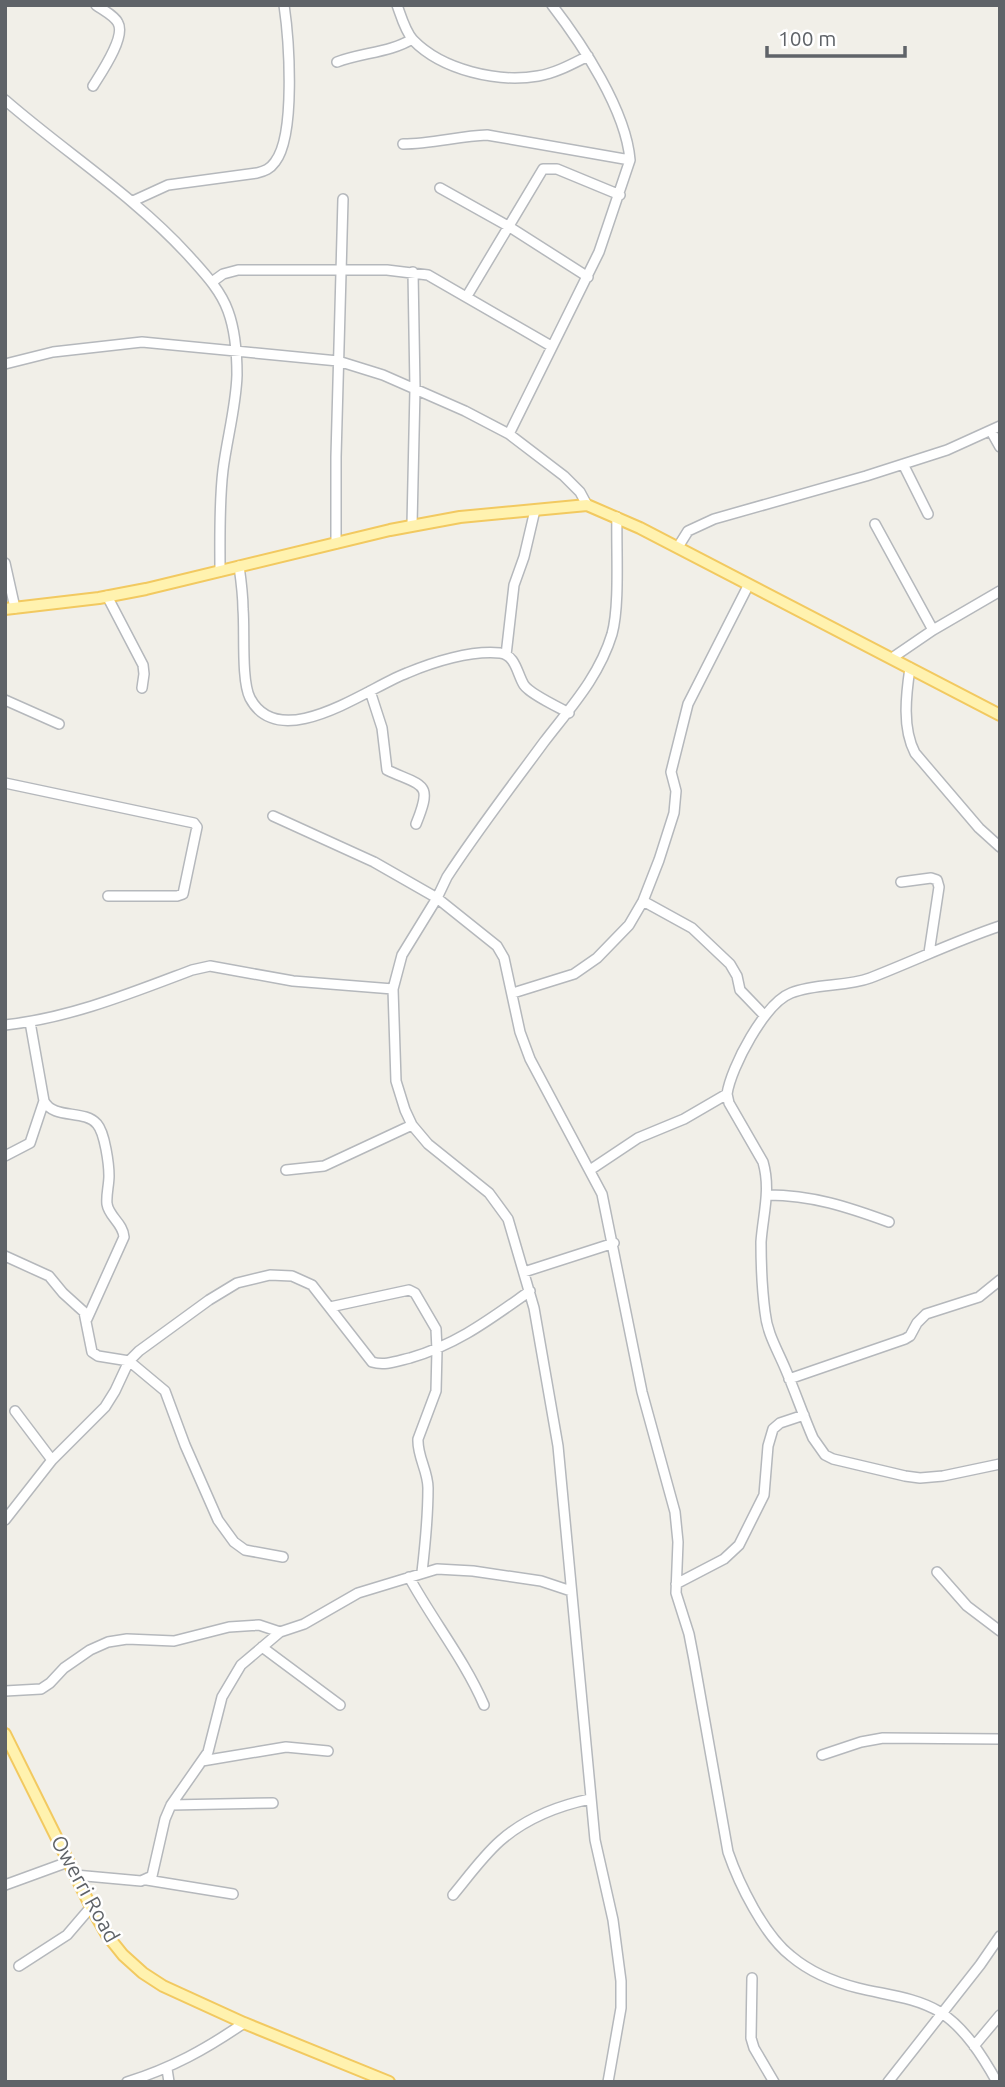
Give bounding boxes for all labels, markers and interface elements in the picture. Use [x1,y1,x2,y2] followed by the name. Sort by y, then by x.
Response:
[767,14,905,58] scale bar
[778,26,836,50] text: 100 m
[47,1831,125,1946] street label: Owerri Road

